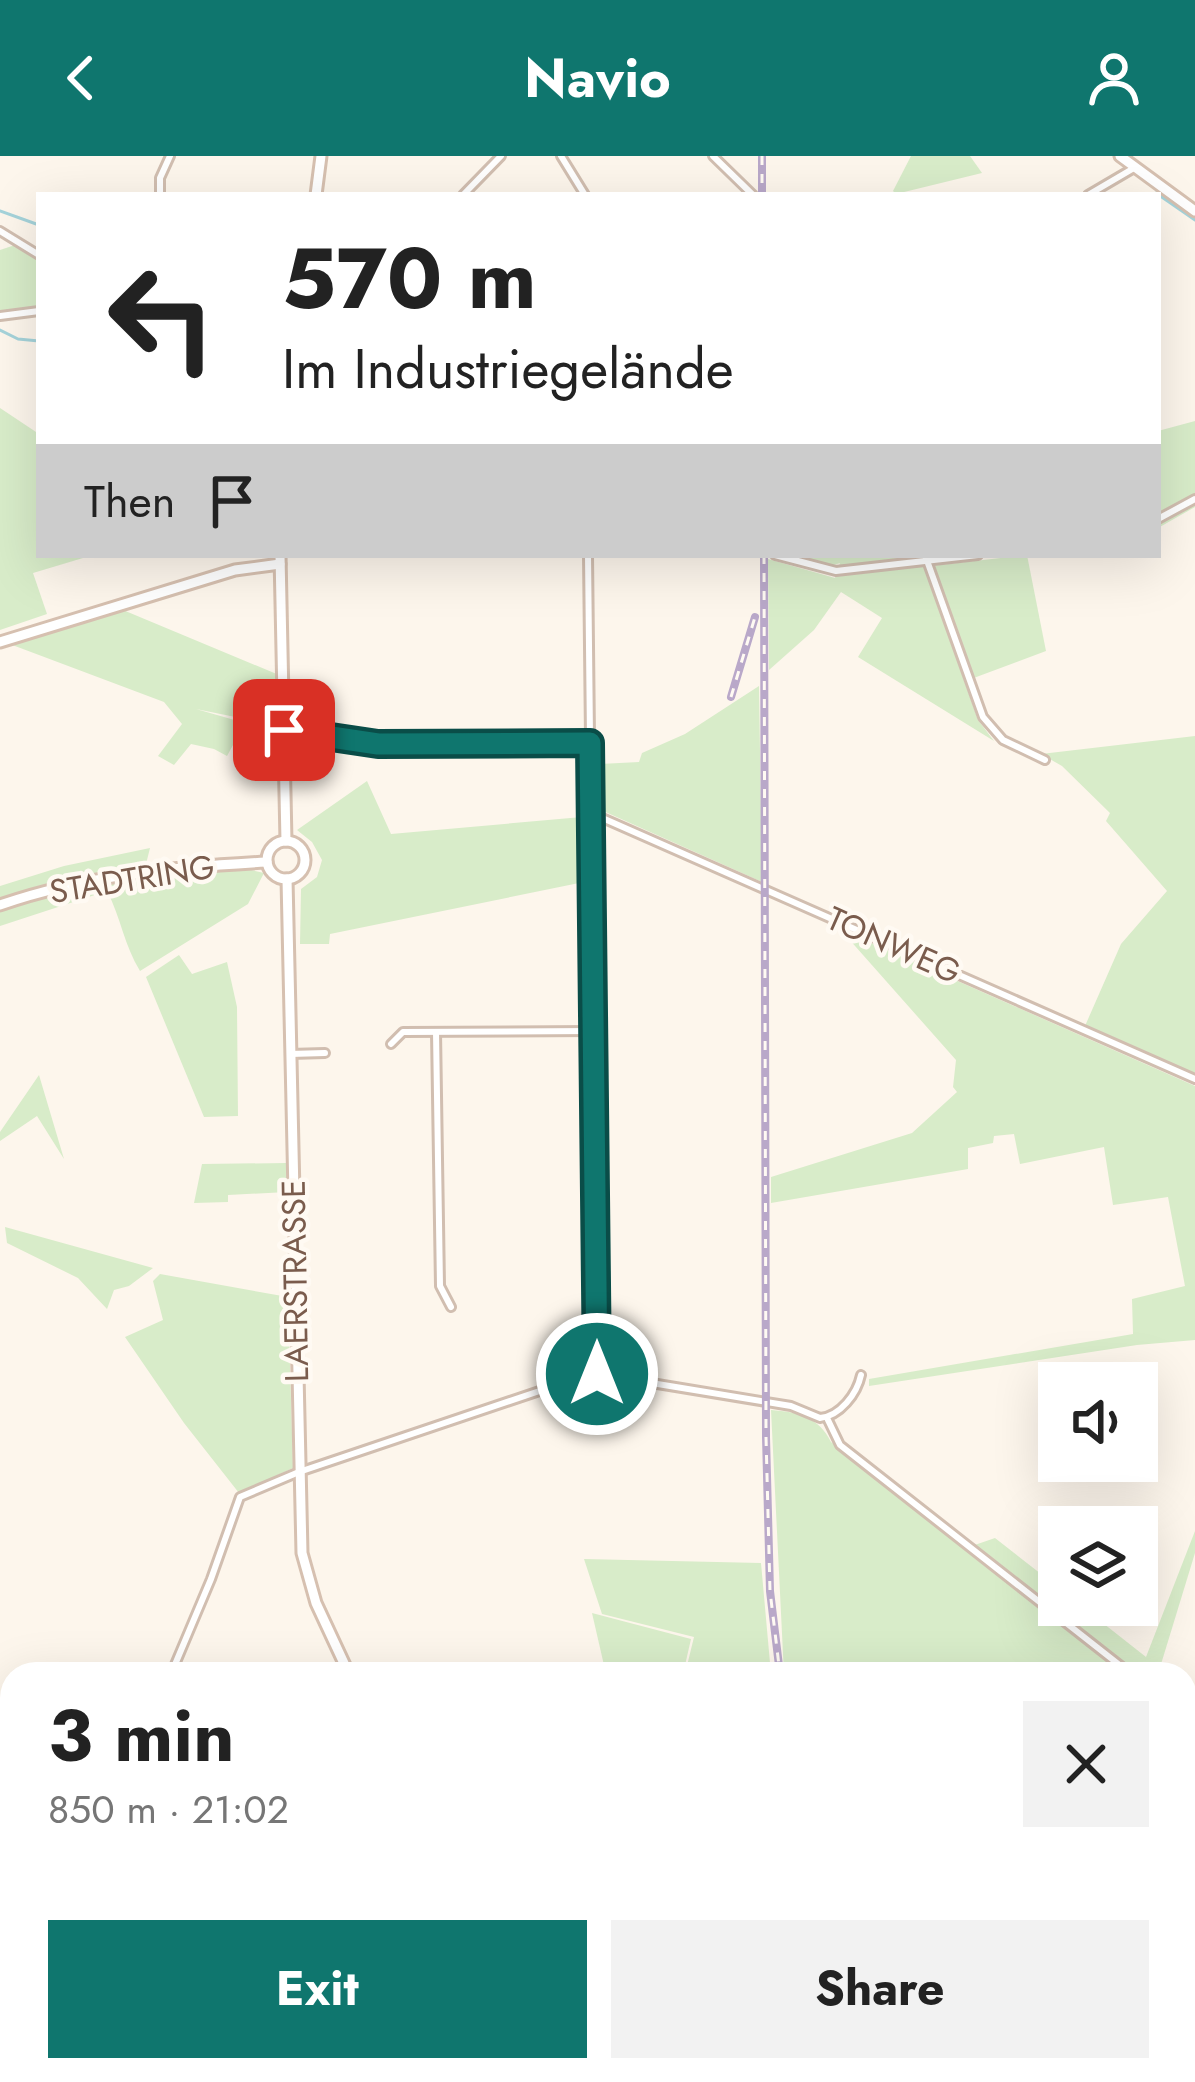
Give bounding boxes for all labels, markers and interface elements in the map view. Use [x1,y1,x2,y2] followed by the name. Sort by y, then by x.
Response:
[524,39,671,117] text: Navio
[48,45,114,111] icon: back
[1081,45,1147,111] icon: person
[282,218,537,340] text: 570 m
[84,240,240,396] icon: left
[282,330,734,408] text: Im Industriegelände
[199,468,265,534] icon: arrive
[84,469,175,534] text: Then
[233,679,335,781] pin
[251,697,317,763] icon: arrive
[46,843,218,915] street label: STADTRING
[820,895,968,995] street label: TONWEG
[270,1179,320,1383] street label: LAERSTRASSE
[534,1311,660,1437] position arrow
[1038,1362,1158,1626] map controls
[1038,1362,1158,1482] button: sound
[1038,1506,1158,1626] button: layers
[48,1684,235,1788] text: 3 min
[1023,1701,1149,1827] button: close
[48,1781,289,1838] text: 850 m · 21:02
[48,1920,587,2058] button: Exit
[611,1920,1149,2058] button: Share

